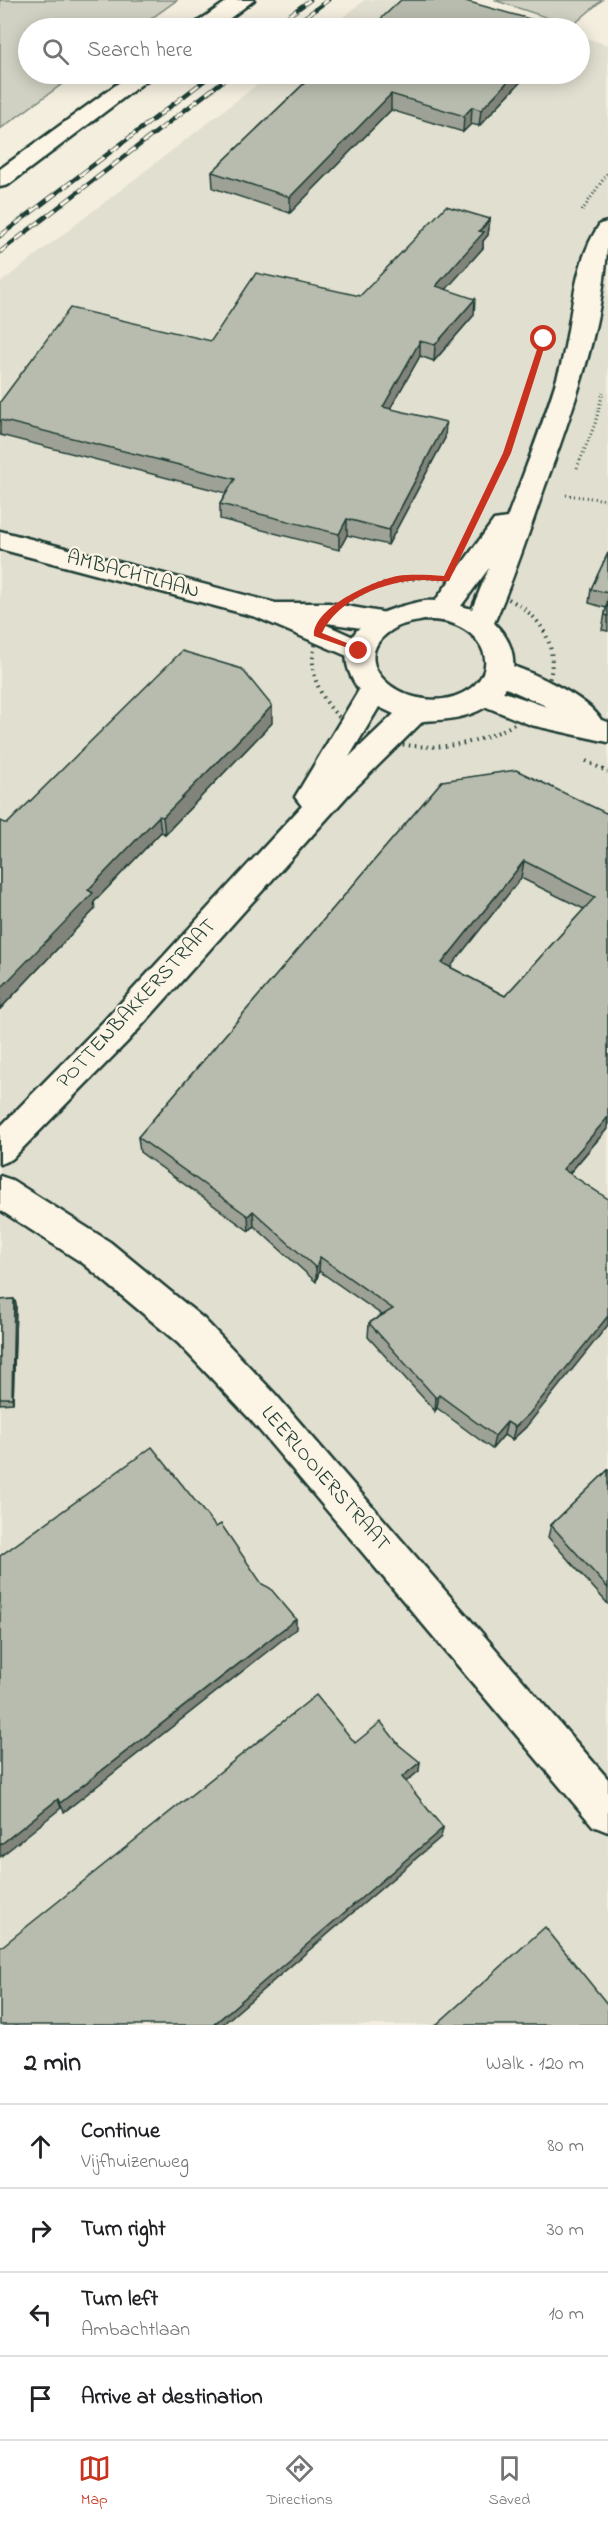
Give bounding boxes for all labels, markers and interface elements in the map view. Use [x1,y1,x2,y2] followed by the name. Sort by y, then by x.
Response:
[18,18,590,84] search box
[39,35,72,68] icon: search
[87,35,192,67] text: Search here
[530,325,556,351] route start
[63,543,203,607] street label: AMBACHTLAAN
[345,637,371,663] route end
[50,912,224,1096] street label: POTTENBAKKERSTRAAT
[253,1400,397,1558] street label: LEERLOOIERSTRAAT
[24,2045,81,2083] text: 2 min
[486,2050,584,2079] text: Walk · 120 m
[81,2116,160,2148] text: Continue
[24,2130,57,2163] icon: ahead
[547,2132,584,2161] text: 80 m
[81,2148,189,2177] text: Vijfhuizenweg
[24,2214,57,2247] icon: right
[81,2214,166,2246] text: Turn right
[547,2216,584,2245] text: 30 m
[81,2284,158,2316] text: Turn left
[24,2298,57,2331] icon: left
[548,2300,584,2329] text: 10 m
[81,2316,190,2345] text: Ambachtlaan
[24,2382,57,2415] icon: arrive
[81,2382,263,2414] text: Arrive at destination
[78,2452,111,2512] tab: Map
[266,2452,333,2512] tab: Directions
[488,2452,530,2512] tab: Saved

